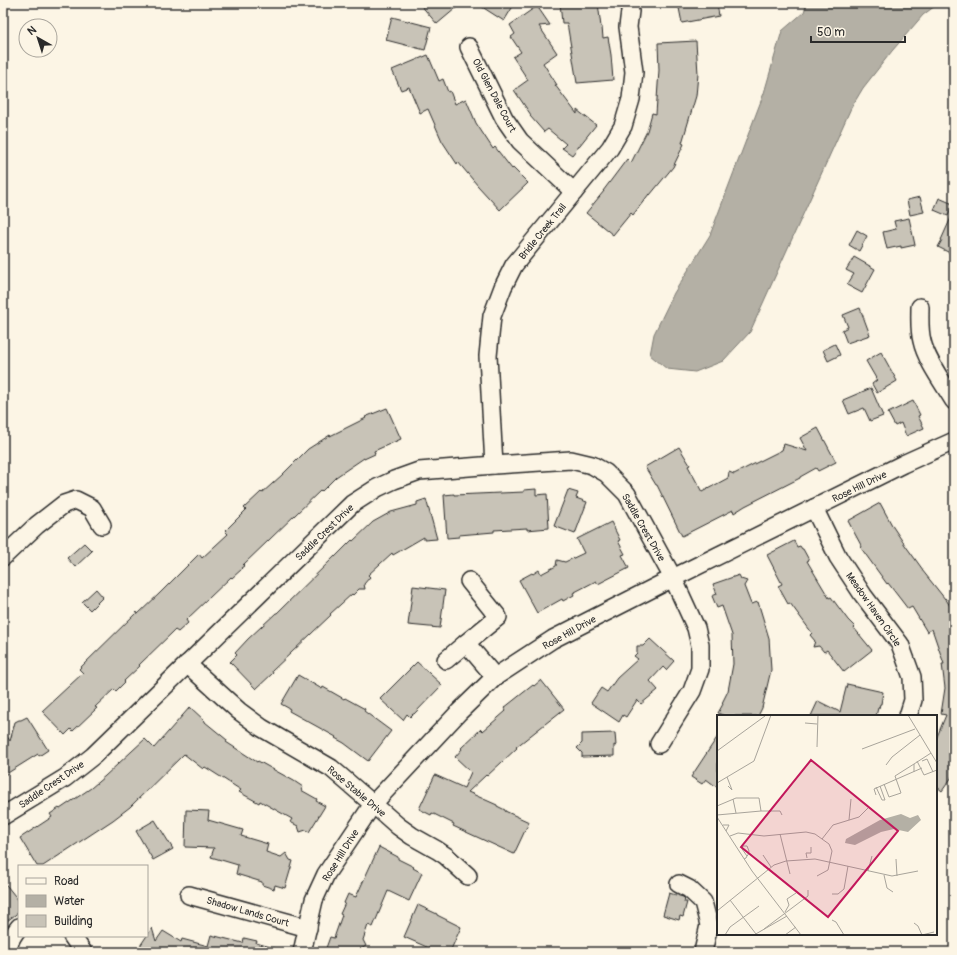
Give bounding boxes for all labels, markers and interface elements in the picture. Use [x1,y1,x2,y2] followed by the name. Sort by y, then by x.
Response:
[18,18,58,58] north arrow
[811,18,905,44] scale bar
[25,23,39,38] text: N
[817,25,845,40] text: 50 m
[470,57,519,135] street label: Old Glen Dale Court
[516,201,569,262] street label: Bridle Creek Trail
[830,469,889,505] street label: Rose Hill Drive
[619,491,667,564] street label: Saddle Crest Drive
[293,502,356,564] street label: Saddle Crest Drive
[843,570,903,649] street label: Meadow Haven Circle
[541,613,598,652] street label: Rose Hill Drive
[717,715,937,935] inset map
[17,758,87,811] street label: Saddle Crest Drive
[325,764,388,820] street label: Rose Stable Drive
[320,827,362,884] street label: Rose Hill Drive
[18,865,148,937] legend
[54,874,79,889] text: Road
[54,894,85,909] text: Water
[205,894,291,930] street label: Shadow Lands Court
[54,914,93,929] text: Building

